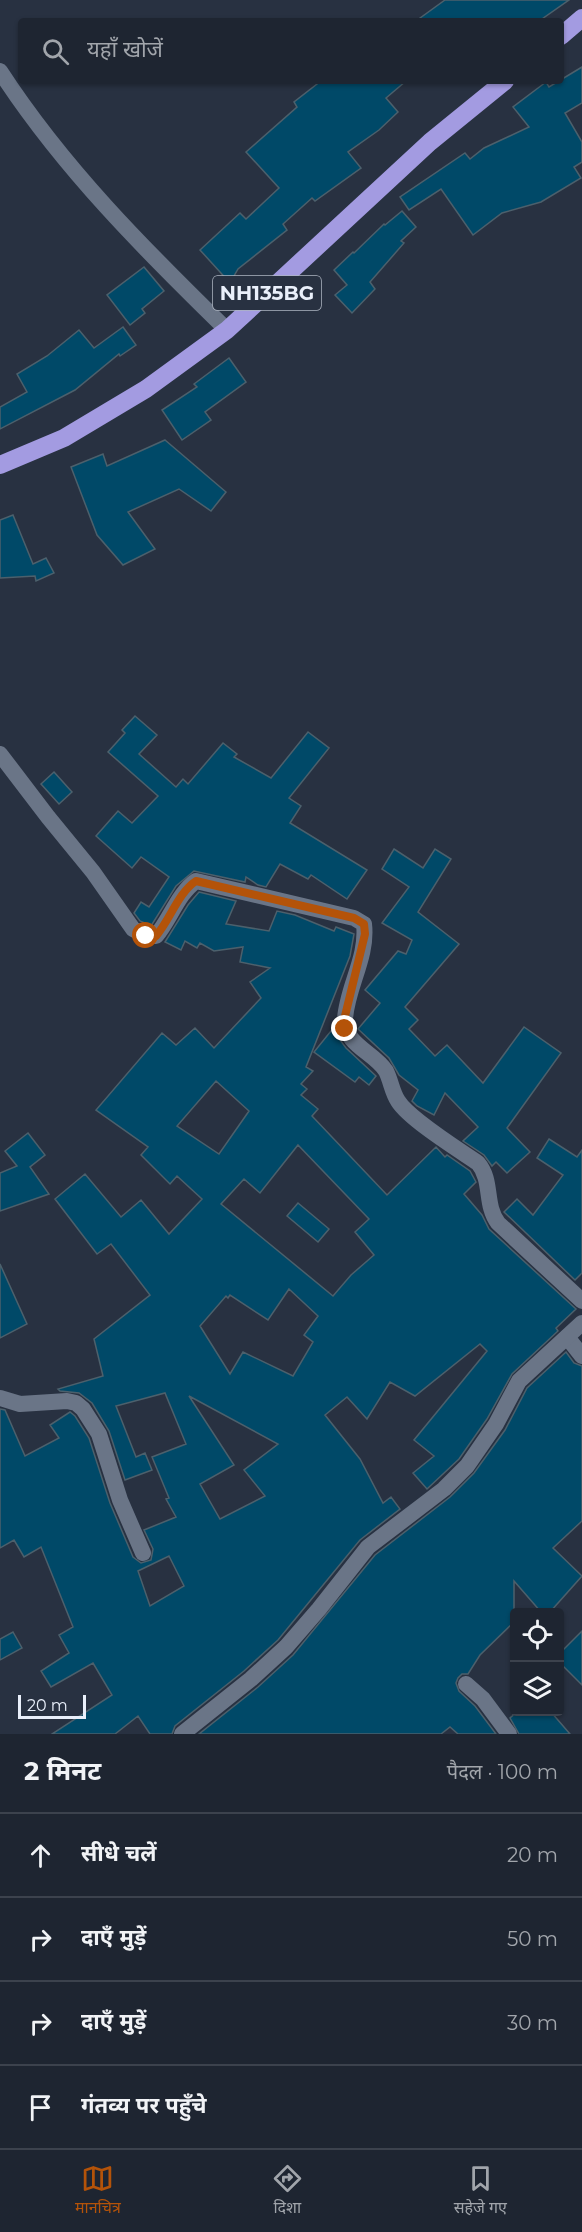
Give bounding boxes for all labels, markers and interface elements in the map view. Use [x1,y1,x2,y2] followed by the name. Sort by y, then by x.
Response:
[18,18,564,84] search box
[39,35,72,68] icon: search
[87,36,163,63] text: यहाँ खोजें
[213,276,321,310] road number: NH135BG
[132,922,158,948] route start
[331,1015,357,1041] route end
[510,1608,564,1716] map controls
[510,1608,564,1662] button: locate
[510,1662,564,1716] button: layers
[18,1692,86,1720] scale bar
[27,1696,68,1715] text: 20 m
[24,1755,101,1787] text: 2 मिनट
[447,1760,558,1784] text: पैदल · 100 m
[24,1839,57,1872] icon: ahead
[81,1840,157,1867] text: सीधे चलें
[507,1843,558,1867] text: 20 m
[24,1923,57,1956] icon: right
[81,1924,146,1951] text: दाएँ मुड़ें
[507,1927,558,1951] text: 50 m
[24,2007,57,2040] icon: right
[81,2008,146,2035] text: दाएँ मुड़ें
[507,2011,558,2035] text: 30 m
[24,2091,57,2124] icon: arrive
[81,2092,207,2119] text: गंतव्य पर पहुँचे
[75,2162,121,2220] tab: मानचित्र
[271,2162,304,2220] tab: दिशा
[454,2162,507,2220] tab: सहेजे गए

